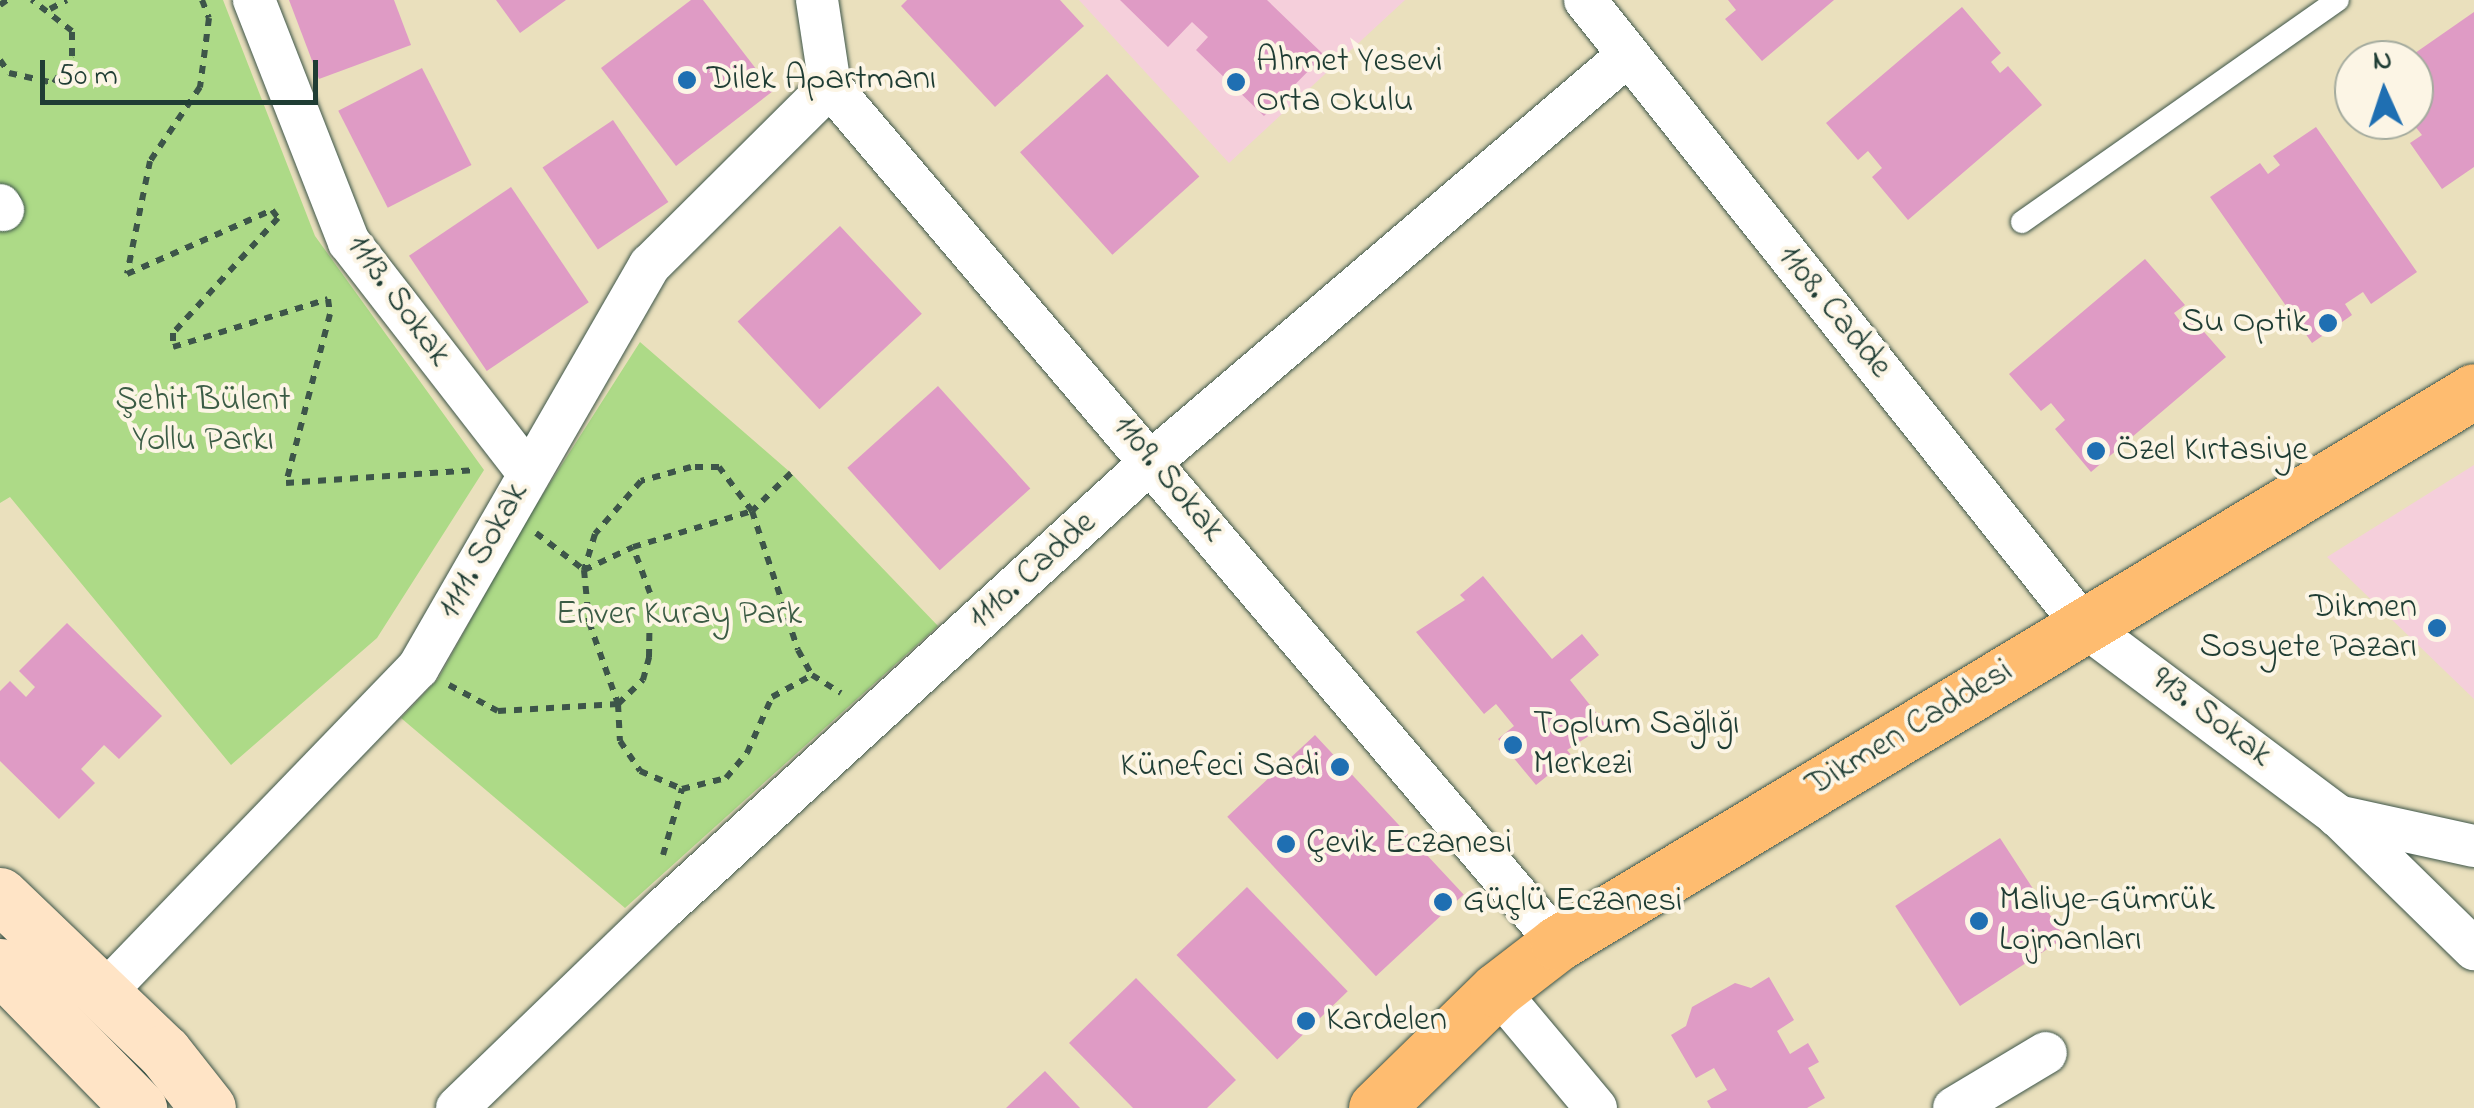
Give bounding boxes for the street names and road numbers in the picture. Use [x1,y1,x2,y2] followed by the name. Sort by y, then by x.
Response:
[336,227,460,375] street label: 1113. Sokak
[1767,237,1901,387] street label: 1108. Cadde
[1103,407,1233,551] street label: 1109. Sokak
[429,475,539,627] street label: 1111. Sokak
[960,503,1106,639] street label: 1110. Cadde
[1799,651,2021,807] street label: Dikmen Caddesi
[2142,659,2280,777] street label: 913. Sokak

